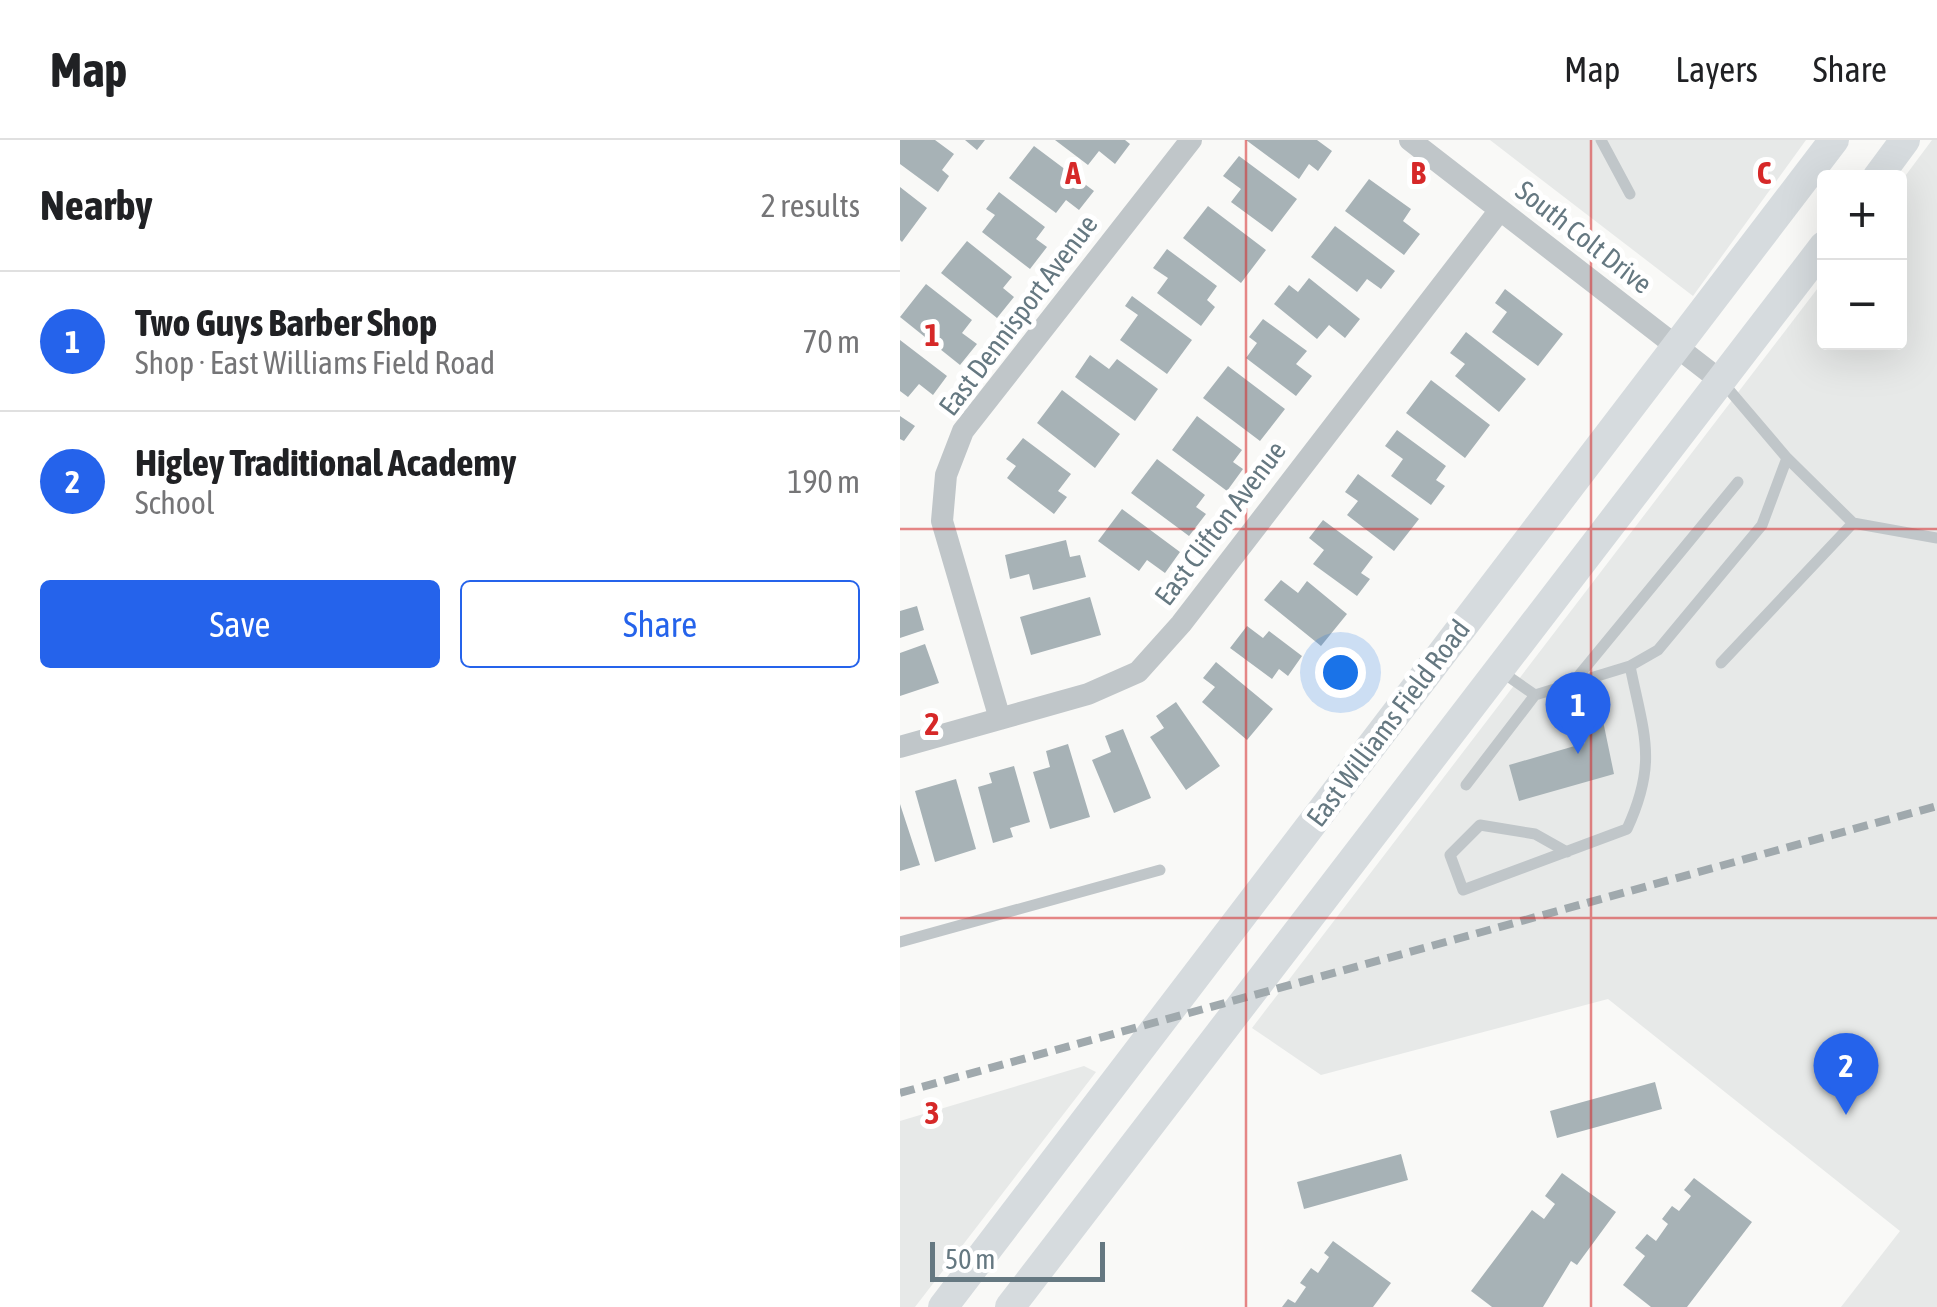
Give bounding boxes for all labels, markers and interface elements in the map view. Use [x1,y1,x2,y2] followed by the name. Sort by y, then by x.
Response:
[50,42,127,97] text: Map
[1564,49,1620,89] text: Map
[1675,49,1758,89] text: Layers
[1813,49,1887,89] text: Share
[1064,154,1081,191] text: A
[1410,154,1426,191] text: B
[1757,154,1772,191] text: C
[1817,170,1907,350] map controls
[1817,170,1907,260] button: +
[1510,174,1658,300] street label: South Colt Drive
[40,181,153,229] text: Nearby
[761,187,860,224] text: 2 results
[932,209,1104,421] street label: East Dennisport Avenue
[1817,260,1907,350] button: −
[135,301,437,344] text: Two Guys Barber Shop
[924,316,940,353] text: 1
[65,323,80,360] text: 1
[802,323,860,360] text: 70 m
[135,344,495,381] text: Shop · East Williams Field Road
[1148,435,1292,611] street label: East Clifton Avenue
[135,441,516,484] text: Higley Traditional Academy
[65,463,80,500] text: 2
[787,463,860,500] text: 190 m
[135,484,214,521] text: School
[40,580,440,668] button: Save
[460,580,860,668] button: Share
[1300,614,1476,832] street label: East Williams Field Road
[1315,647,1366,698] your location
[1546,672,1610,754] pin: 1
[924,705,940,742] text: 2
[1814,1032,1878,1115] pin: 2
[924,1094,940,1131] text: 3
[930,1237,1105,1282] scale bar
[945,1243,995,1275] text: 50 m

